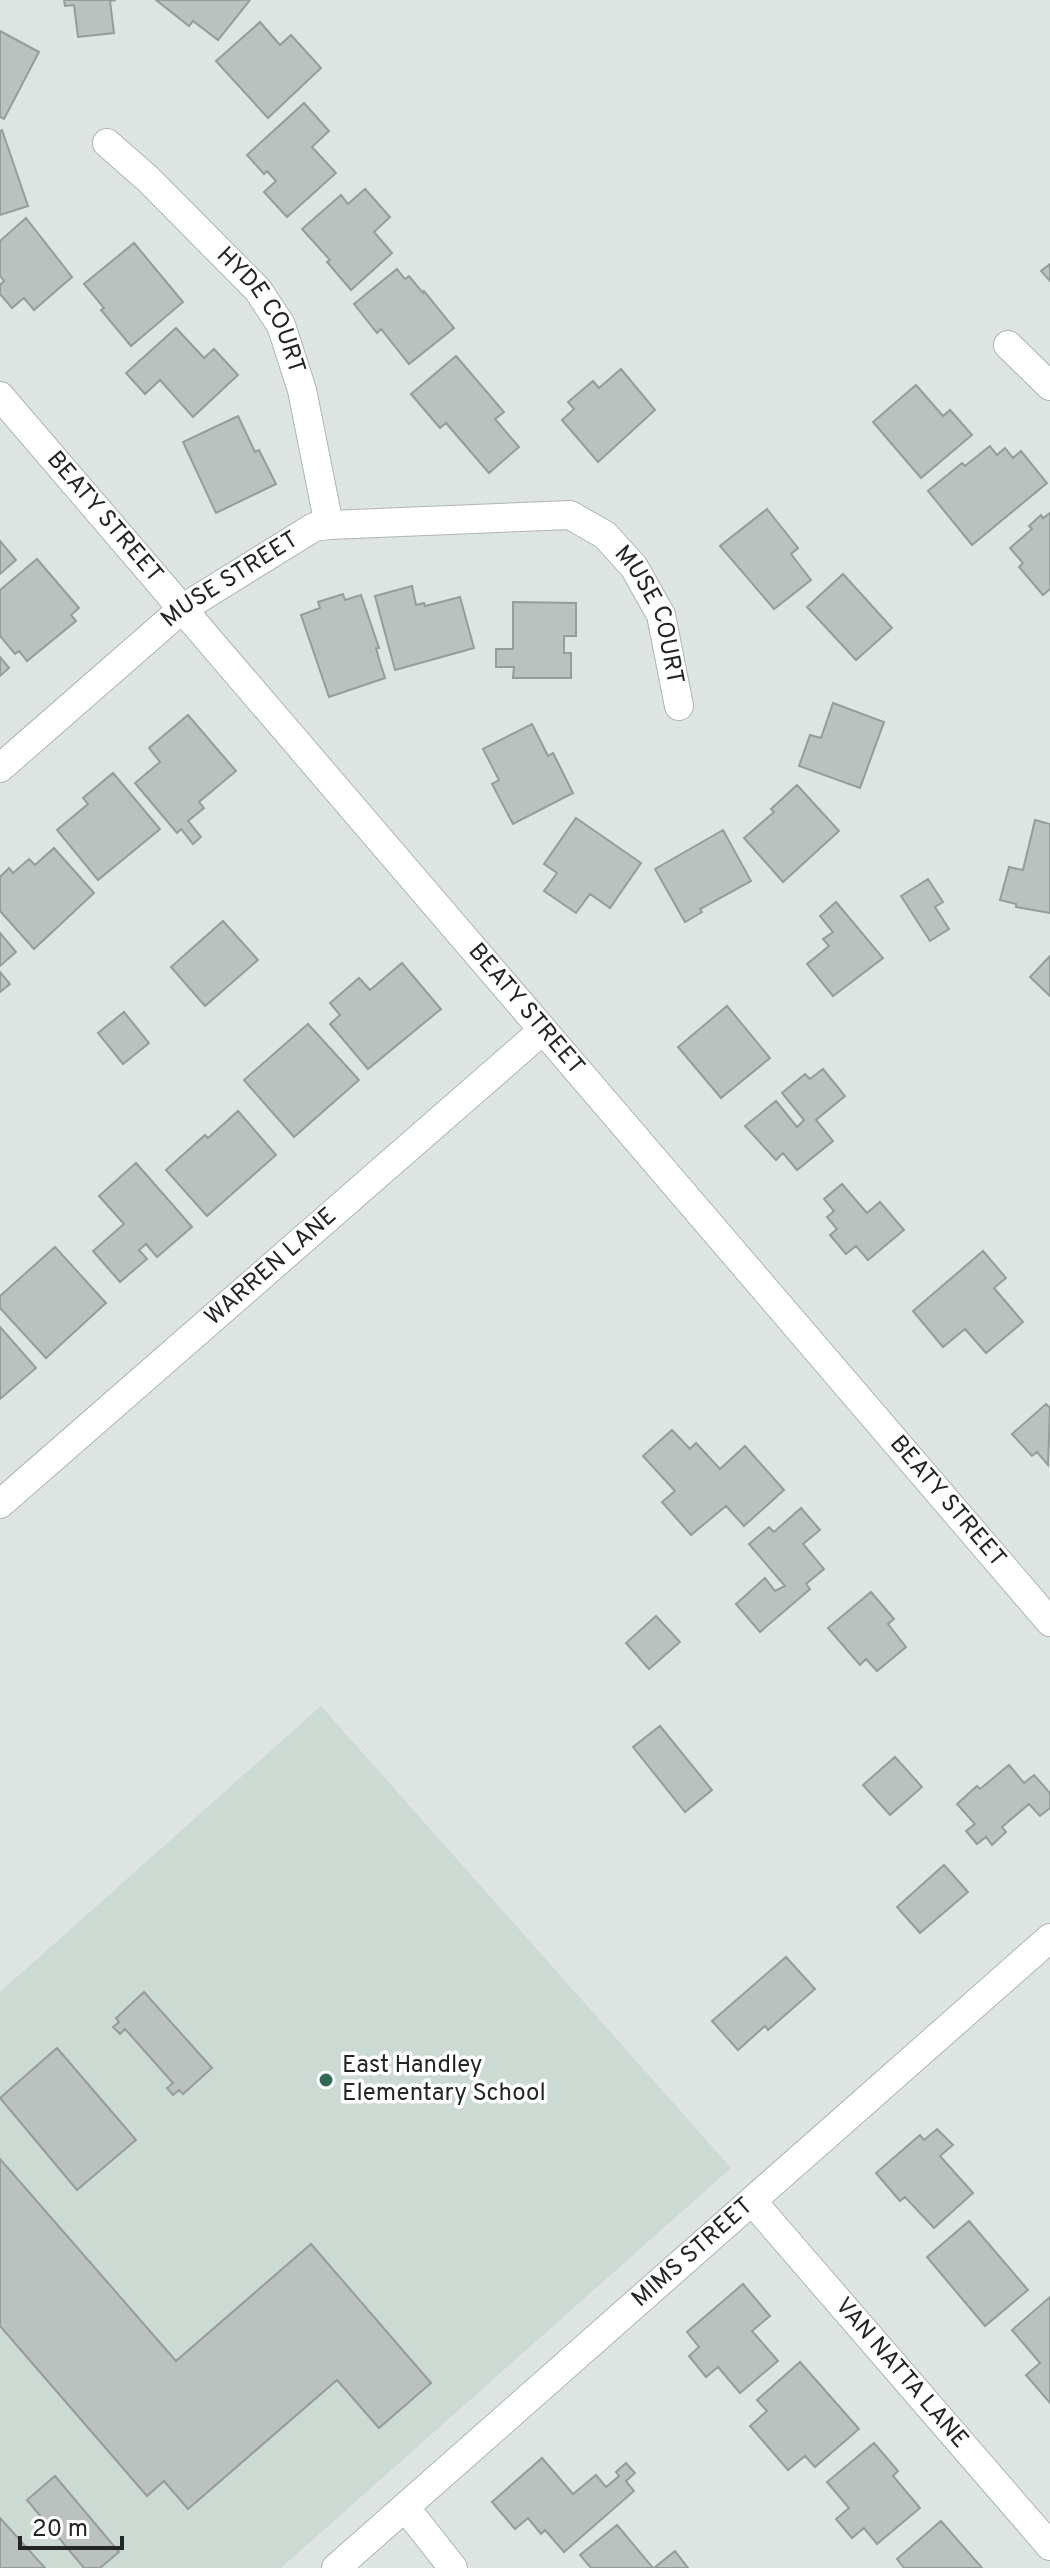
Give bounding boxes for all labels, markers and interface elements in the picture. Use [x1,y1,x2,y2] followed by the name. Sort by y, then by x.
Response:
[209,241,311,378] street label: HYDE COURT
[39,446,169,590] street label: BEATY STREET
[156,525,304,635] street label: MUSE STREET
[607,540,689,687] street label: MUSE COURT
[461,938,590,1082] street label: BEATY STREET
[199,1202,343,1333] street label: WARREN LANE
[882,1430,1012,1574] street label: BEATY STREET
[342,2051,546,2109] place label: East Handley Elementary School
[317,2071,335,2089] marker: East Handley Elementary School
[626,2192,760,2314] street label: MIMS STREET
[828,2292,974,2455] street label: VAN NATTA LANE
[20,2500,122,2550] scale bar
[32,2515,88,2545] text: 20 m

